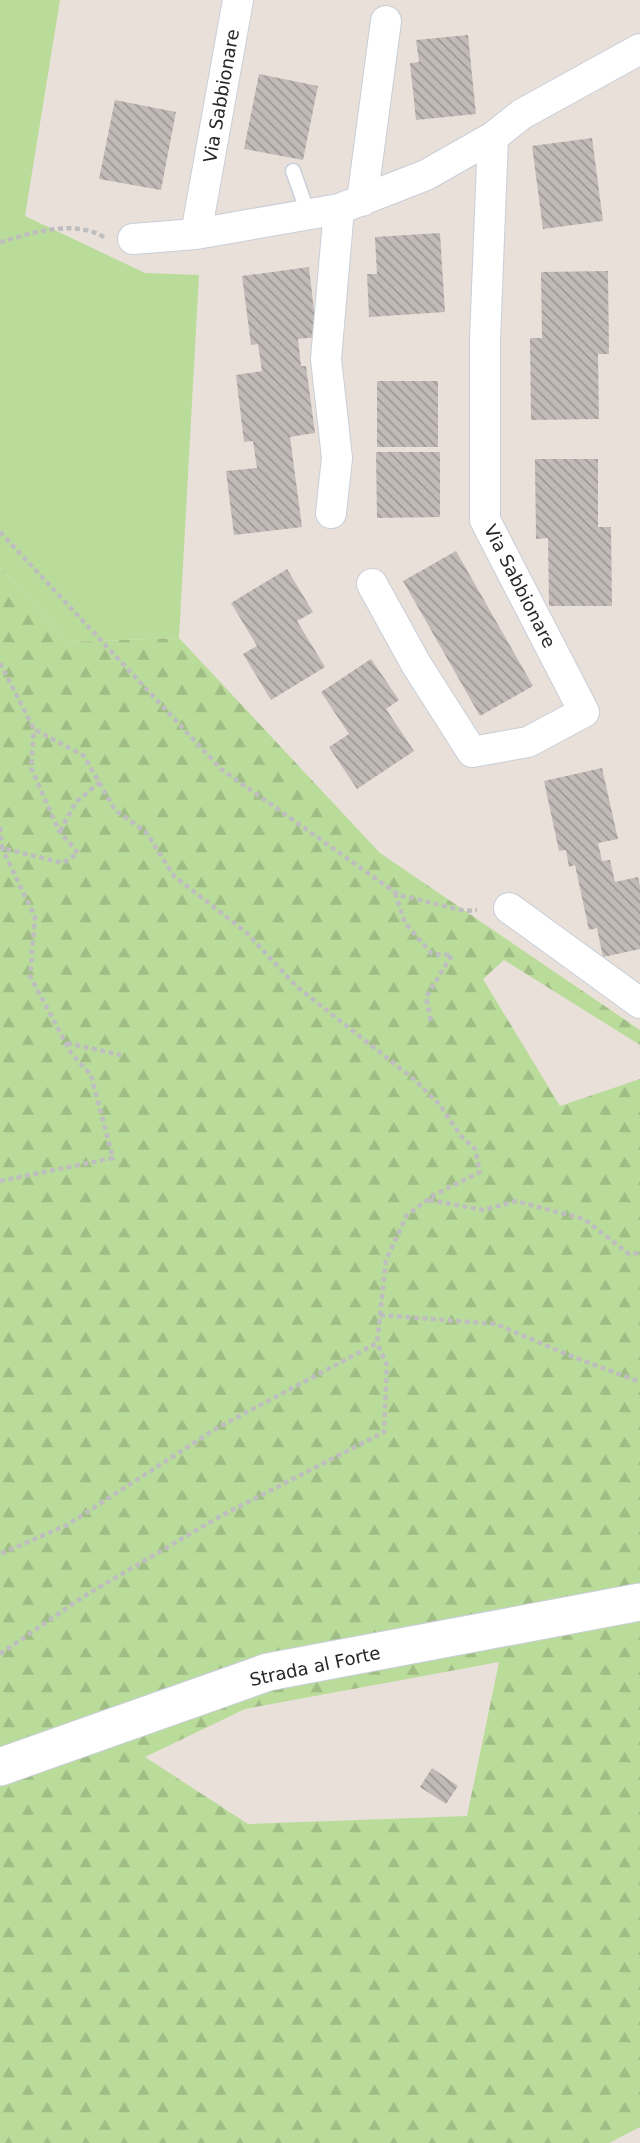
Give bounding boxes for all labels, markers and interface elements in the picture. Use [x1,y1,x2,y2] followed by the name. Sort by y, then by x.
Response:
[199,27,243,165] street label: Via Sabbionare
[480,521,560,651] street label: Via Sabbionare
[248,1642,382,1690] street label: Strada al Forte

